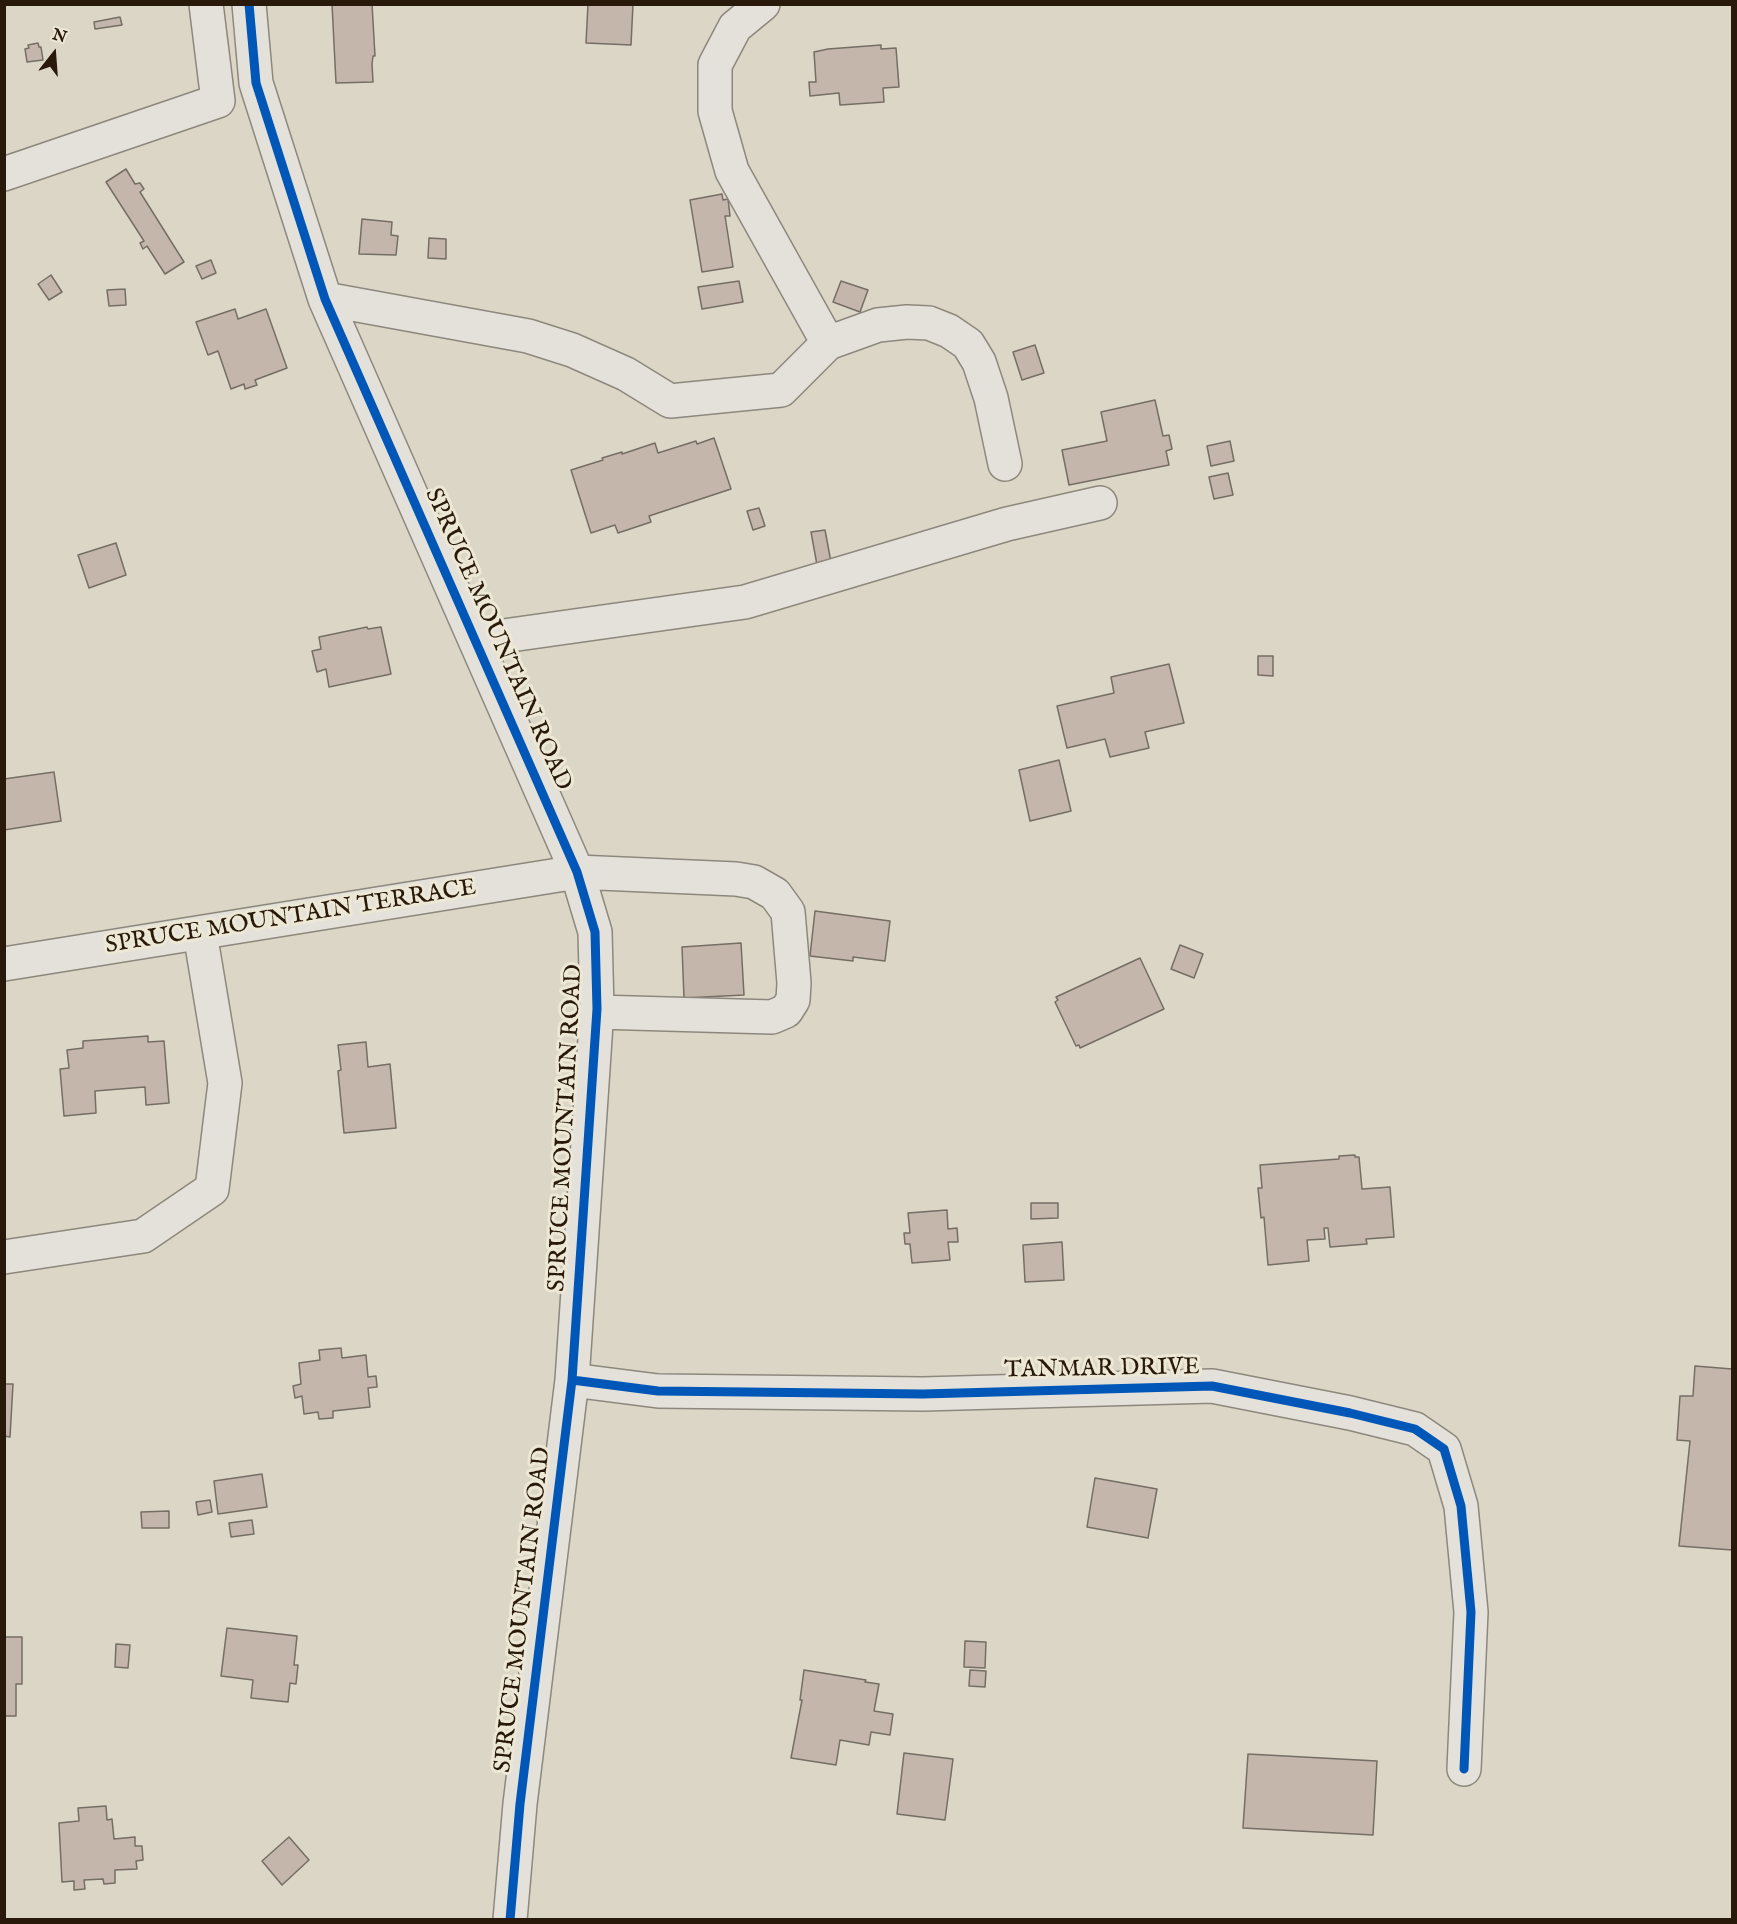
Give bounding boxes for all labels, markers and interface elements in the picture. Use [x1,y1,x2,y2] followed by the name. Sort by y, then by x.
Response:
[24,24,84,84] north arrow
[50,25,69,48] text: N
[417,484,577,796] street label: SPRUCE MOUNTAIN ROAD
[103,874,479,962] street label: SPRUCE MOUNTAIN TERRACE
[544,964,590,1292] street label: SPRUCE MOUNTAIN ROAD
[1004,1354,1200,1386] street label: TANMAR DRIVE
[490,1446,558,1774] street label: SPRUCE MOUNTAIN ROAD

